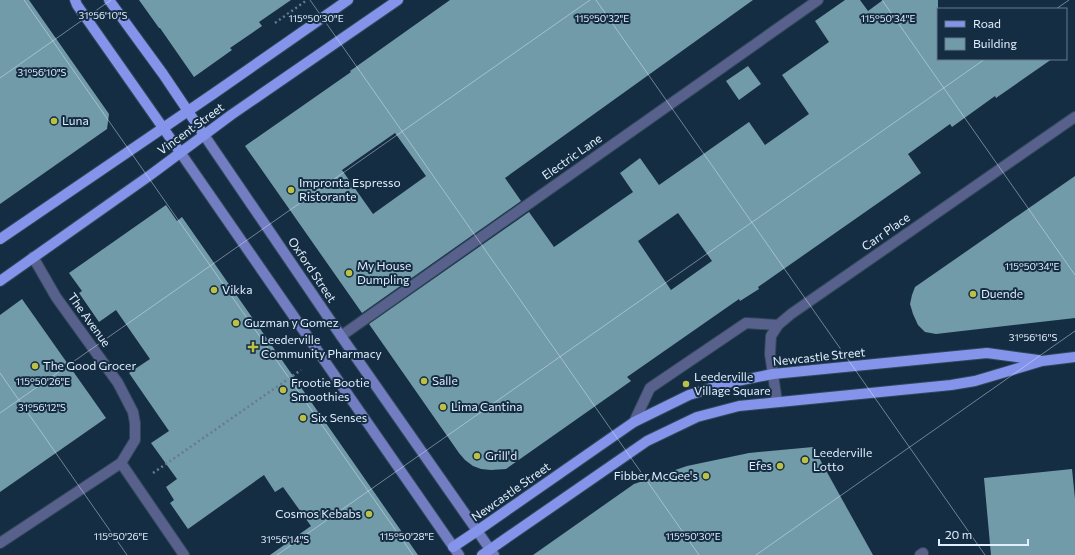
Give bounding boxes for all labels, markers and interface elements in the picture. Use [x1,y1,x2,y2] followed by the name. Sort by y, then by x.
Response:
[937,8,1067,60] legend
[79,9,128,21] text: 31°56'10"S
[288,12,344,24] text: 115°50'30"E
[575,12,629,24] text: 115°50'32"E
[861,12,915,24] text: 115°50'34"E
[973,16,1001,30] text: Road
[973,36,1017,50] text: Building
[18,66,67,78] text: 31°56'10"S
[155,99,226,157] street label: Vincent Street
[62,113,89,127] place label: Luna
[49,116,59,126] marker: Luna
[539,130,604,182] street label: Electric Lane
[299,175,401,203] place label: Impronta Espresso Ristorante
[286,185,296,195] marker: Impronta Espresso Ristorante
[859,210,912,253] street label: Carr Place
[286,234,340,305] street label: Oxford Street
[357,258,411,286] place label: My House Dumpling
[1005,260,1059,272] text: 115°50'34"E
[344,268,354,278] marker: My House Dumpling
[222,282,253,296] place label: Vikka
[209,285,219,295] marker: Vikka
[981,286,1023,300] place label: Duende
[968,289,978,299] marker: Duende
[66,290,114,349] street label: The Avenue
[244,315,339,329] place label: Guzman y Gomez
[231,318,241,328] marker: Guzman y Gomez
[1009,331,1057,343] text: 31°56'16"S
[261,332,382,360] place label: Leederville Community Pharmacy
[248,342,258,352] marker: Leederville Community Pharmacy
[772,344,866,368] street label: Newcastle Street
[43,358,136,372] place label: The Good Grocer
[30,361,40,371] marker: The Good Grocer
[694,369,771,397] place label: Leederville Village Square
[432,373,458,387] place label: Salle
[16,375,70,387] text: 115°50'26"E
[291,375,370,403] place label: Frootie Bootie Smoothies
[419,376,429,386] marker: Salle
[681,379,691,389] marker: Leederville Village Square
[278,385,288,395] marker: Frootie Bootie Smoothies
[451,399,523,413] place label: Lima Cantina
[18,401,66,413] text: 31°56'12"S
[438,402,448,412] marker: Lima Cantina
[311,410,367,424] place label: Six Senses
[298,413,308,423] marker: Six Senses
[813,445,872,473] place label: Leederville Lotto
[485,448,517,462] place label: Grill'd
[472,451,482,461] marker: Grill'd
[800,455,810,465] marker: Leederville Lotto
[749,458,772,472] place label: Efes
[468,459,552,524] street label: Newcastle Street
[775,461,785,471] marker: Efes
[614,468,698,482] place label: Fibber McGee's
[701,471,711,481] marker: Fibber McGee's
[275,506,361,520] place label: Cosmos Kebabs
[364,509,374,519] marker: Cosmos Kebabs
[939,521,1028,547] scale bar
[945,527,972,541] text: 20 m
[94,530,148,542] text: 115°50'26"E
[380,530,434,542] text: 115°50'28"E
[665,530,721,542] text: 115°50'30"E
[261,533,309,545] text: 31°56'14"S

